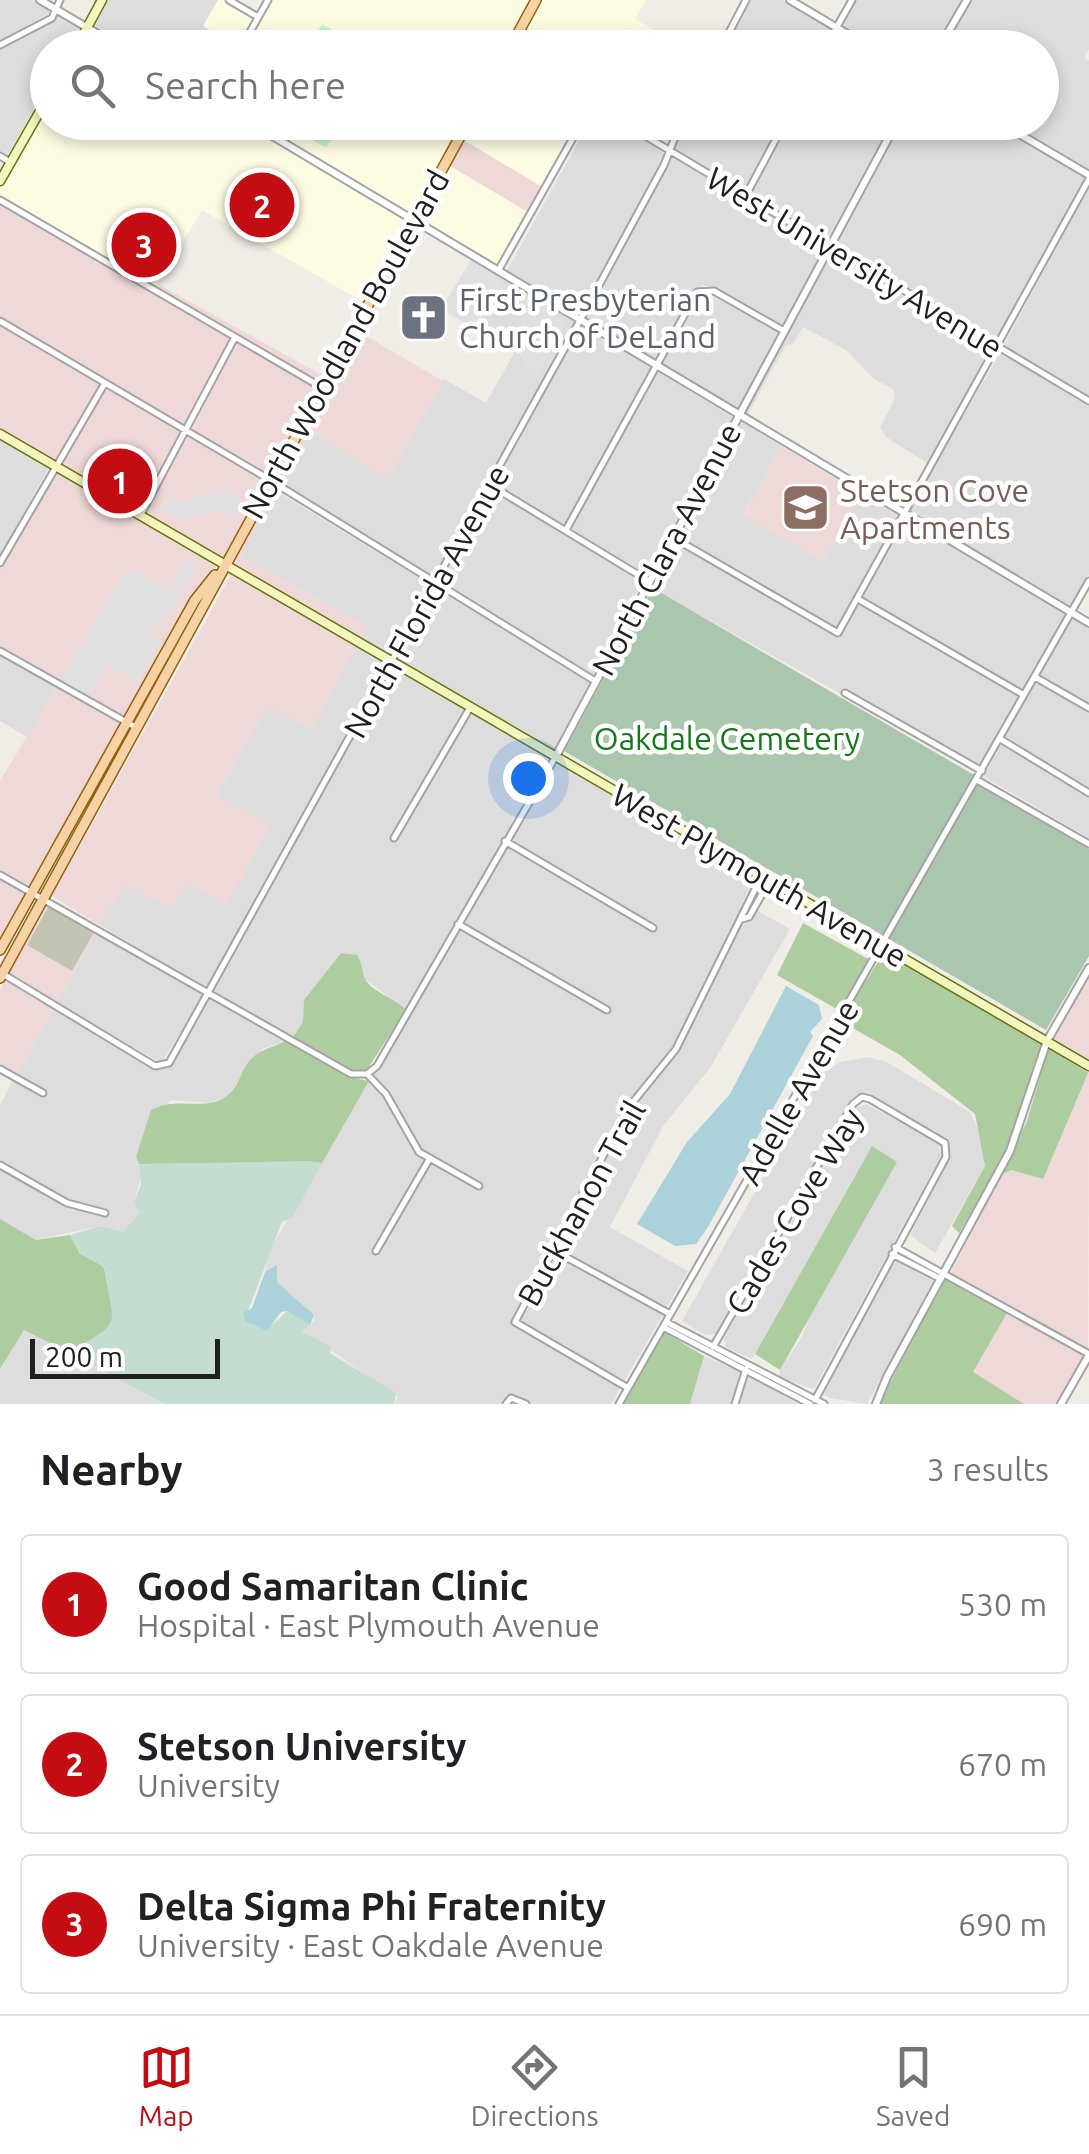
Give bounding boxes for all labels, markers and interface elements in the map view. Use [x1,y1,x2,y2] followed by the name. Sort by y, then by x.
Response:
[30,30,1059,140] search box
[65,58,120,113] icon: search
[145,64,346,106] text: Search here
[701,159,1009,365] street label: West University Avenue
[234,164,456,524] street label: North Woodland Boulevard
[230,168,294,242] pin: 2
[112,208,176,282] pin: 3
[459,281,716,354] place label: First Presbyterian Church of DeLand
[398,291,450,343] church icon: First Presbyterian Church of DeLand
[584,417,748,681] street label: North Clara Avenue
[88,444,152,518] pin: 1
[336,458,516,744] street label: North Florida Avenue
[840,472,1029,545] place label: Stetson Cove Apartments
[779,482,831,534] school or university icon: Stetson Cove Apartments
[594,720,860,756] park label: Oakdale Cemetery
[503,753,554,804] your location
[606,776,914,974] street label: West Plymouth Avenue
[731,993,865,1191] street label: Adelle Avenue
[510,1094,652,1312] street label: Buckhanon Trail
[718,1102,870,1320] street label: Cades Cove Way
[30,1334,220,1378] scale bar
[45,1341,123,1372] text: 200 m
[40,1446,183,1493] text: Nearby
[927,1451,1049,1487] text: 3 results
[137,1565,528,1607] text: Good Samaritan Clinic
[65,1586,84,1622] text: 1
[958,1586,1047,1622] text: 530 m
[137,1607,600,1643] text: Hospital · East Plymouth Avenue
[137,1725,466,1767] text: Stetson University
[65,1746,84,1782] text: 2
[958,1746,1047,1782] text: 670 m
[137,1767,280,1803] text: University
[137,1885,606,1927] text: Delta Sigma Phi Fraternity
[65,1906,84,1942] text: 3
[958,1906,1047,1942] text: 690 m
[137,1927,604,1963] text: University · East Oakdale Avenue
[139,2040,194,2131] tab: Map
[471,2040,599,2131] tab: Directions
[876,2040,950,2131] tab: Saved

